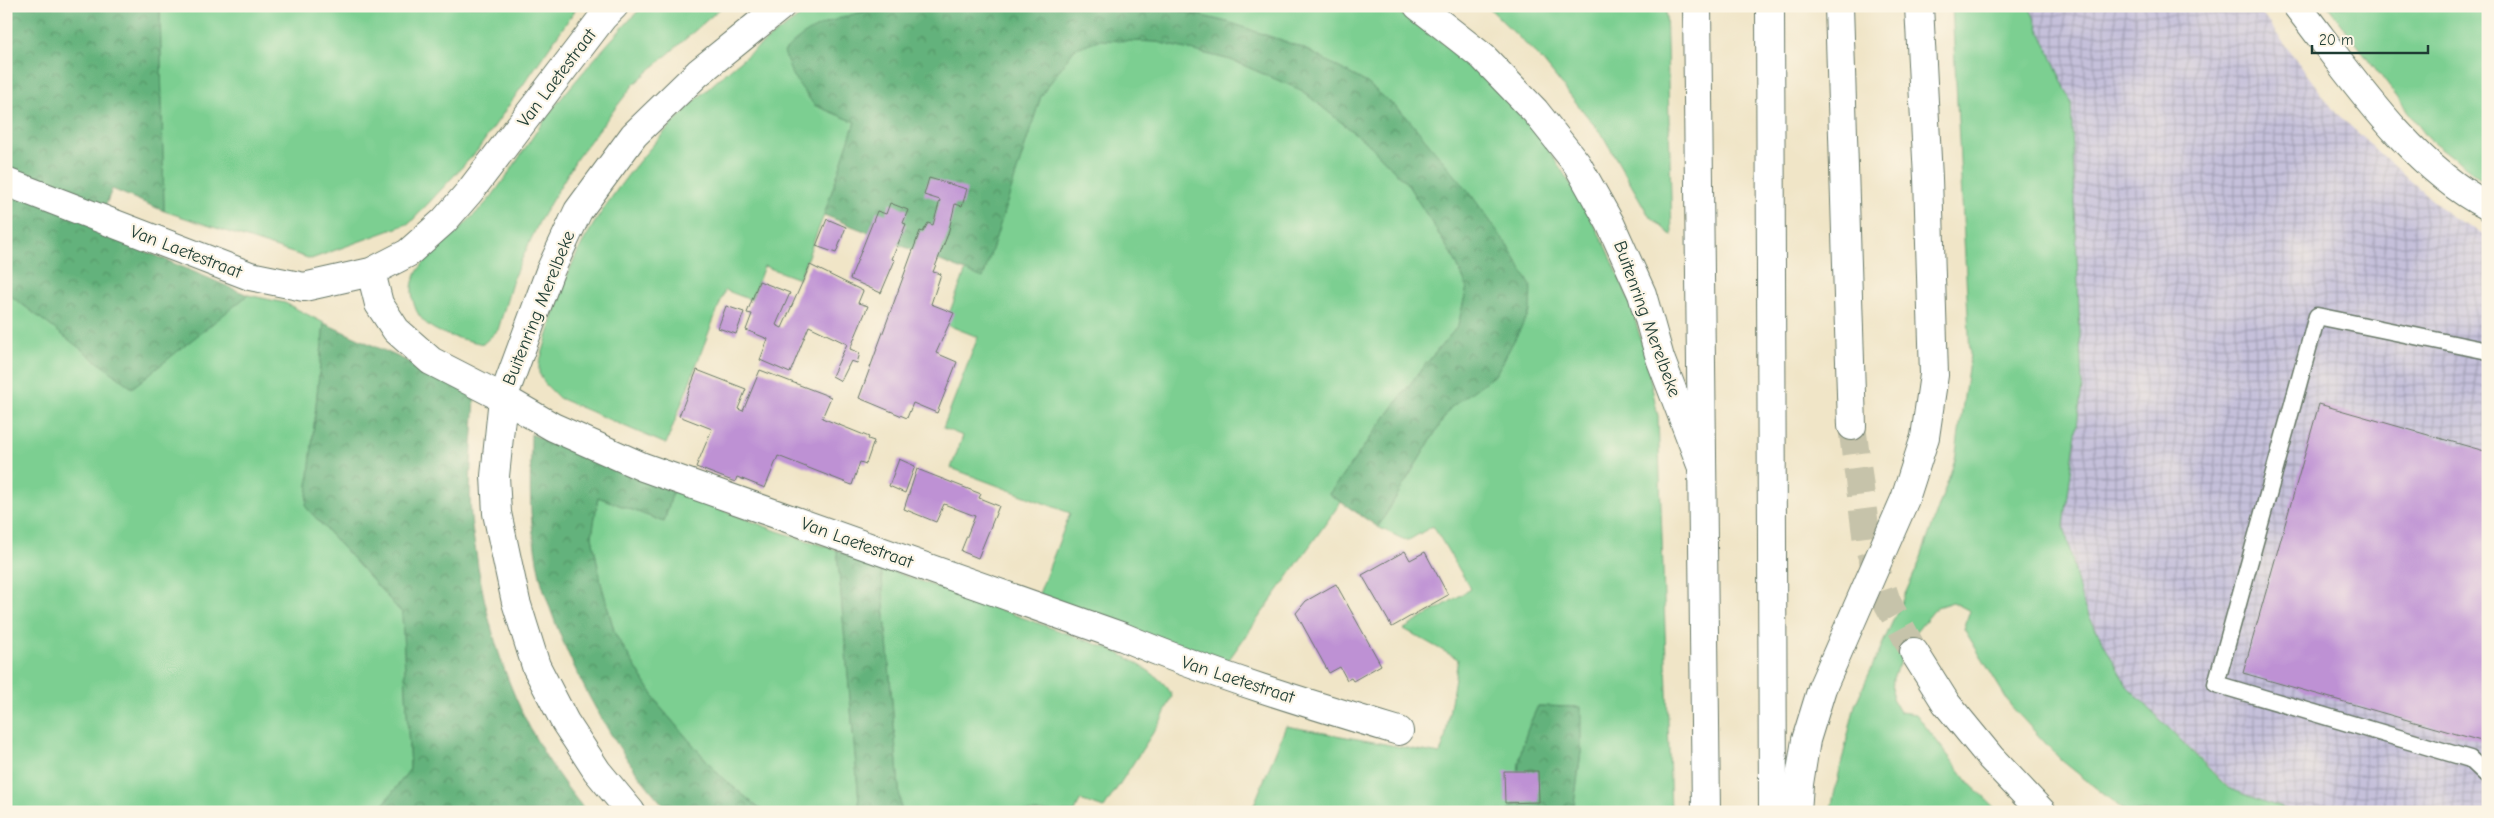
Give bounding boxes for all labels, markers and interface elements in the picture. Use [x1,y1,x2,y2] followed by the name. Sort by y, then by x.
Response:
[2312,22,2428,54] scale bar
[513,24,601,131] street label: Van Laetestraat
[2319,31,2353,49] text: 20 m
[127,221,245,283] street label: Van Laetestraat
[498,228,580,388] street label: Buitenring Merelbeke
[1609,238,1685,400] street label: Buitenring Merelbeke
[798,513,917,573] street label: Van Laetestraat
[1179,652,1298,708] street label: Van Laetestraat

